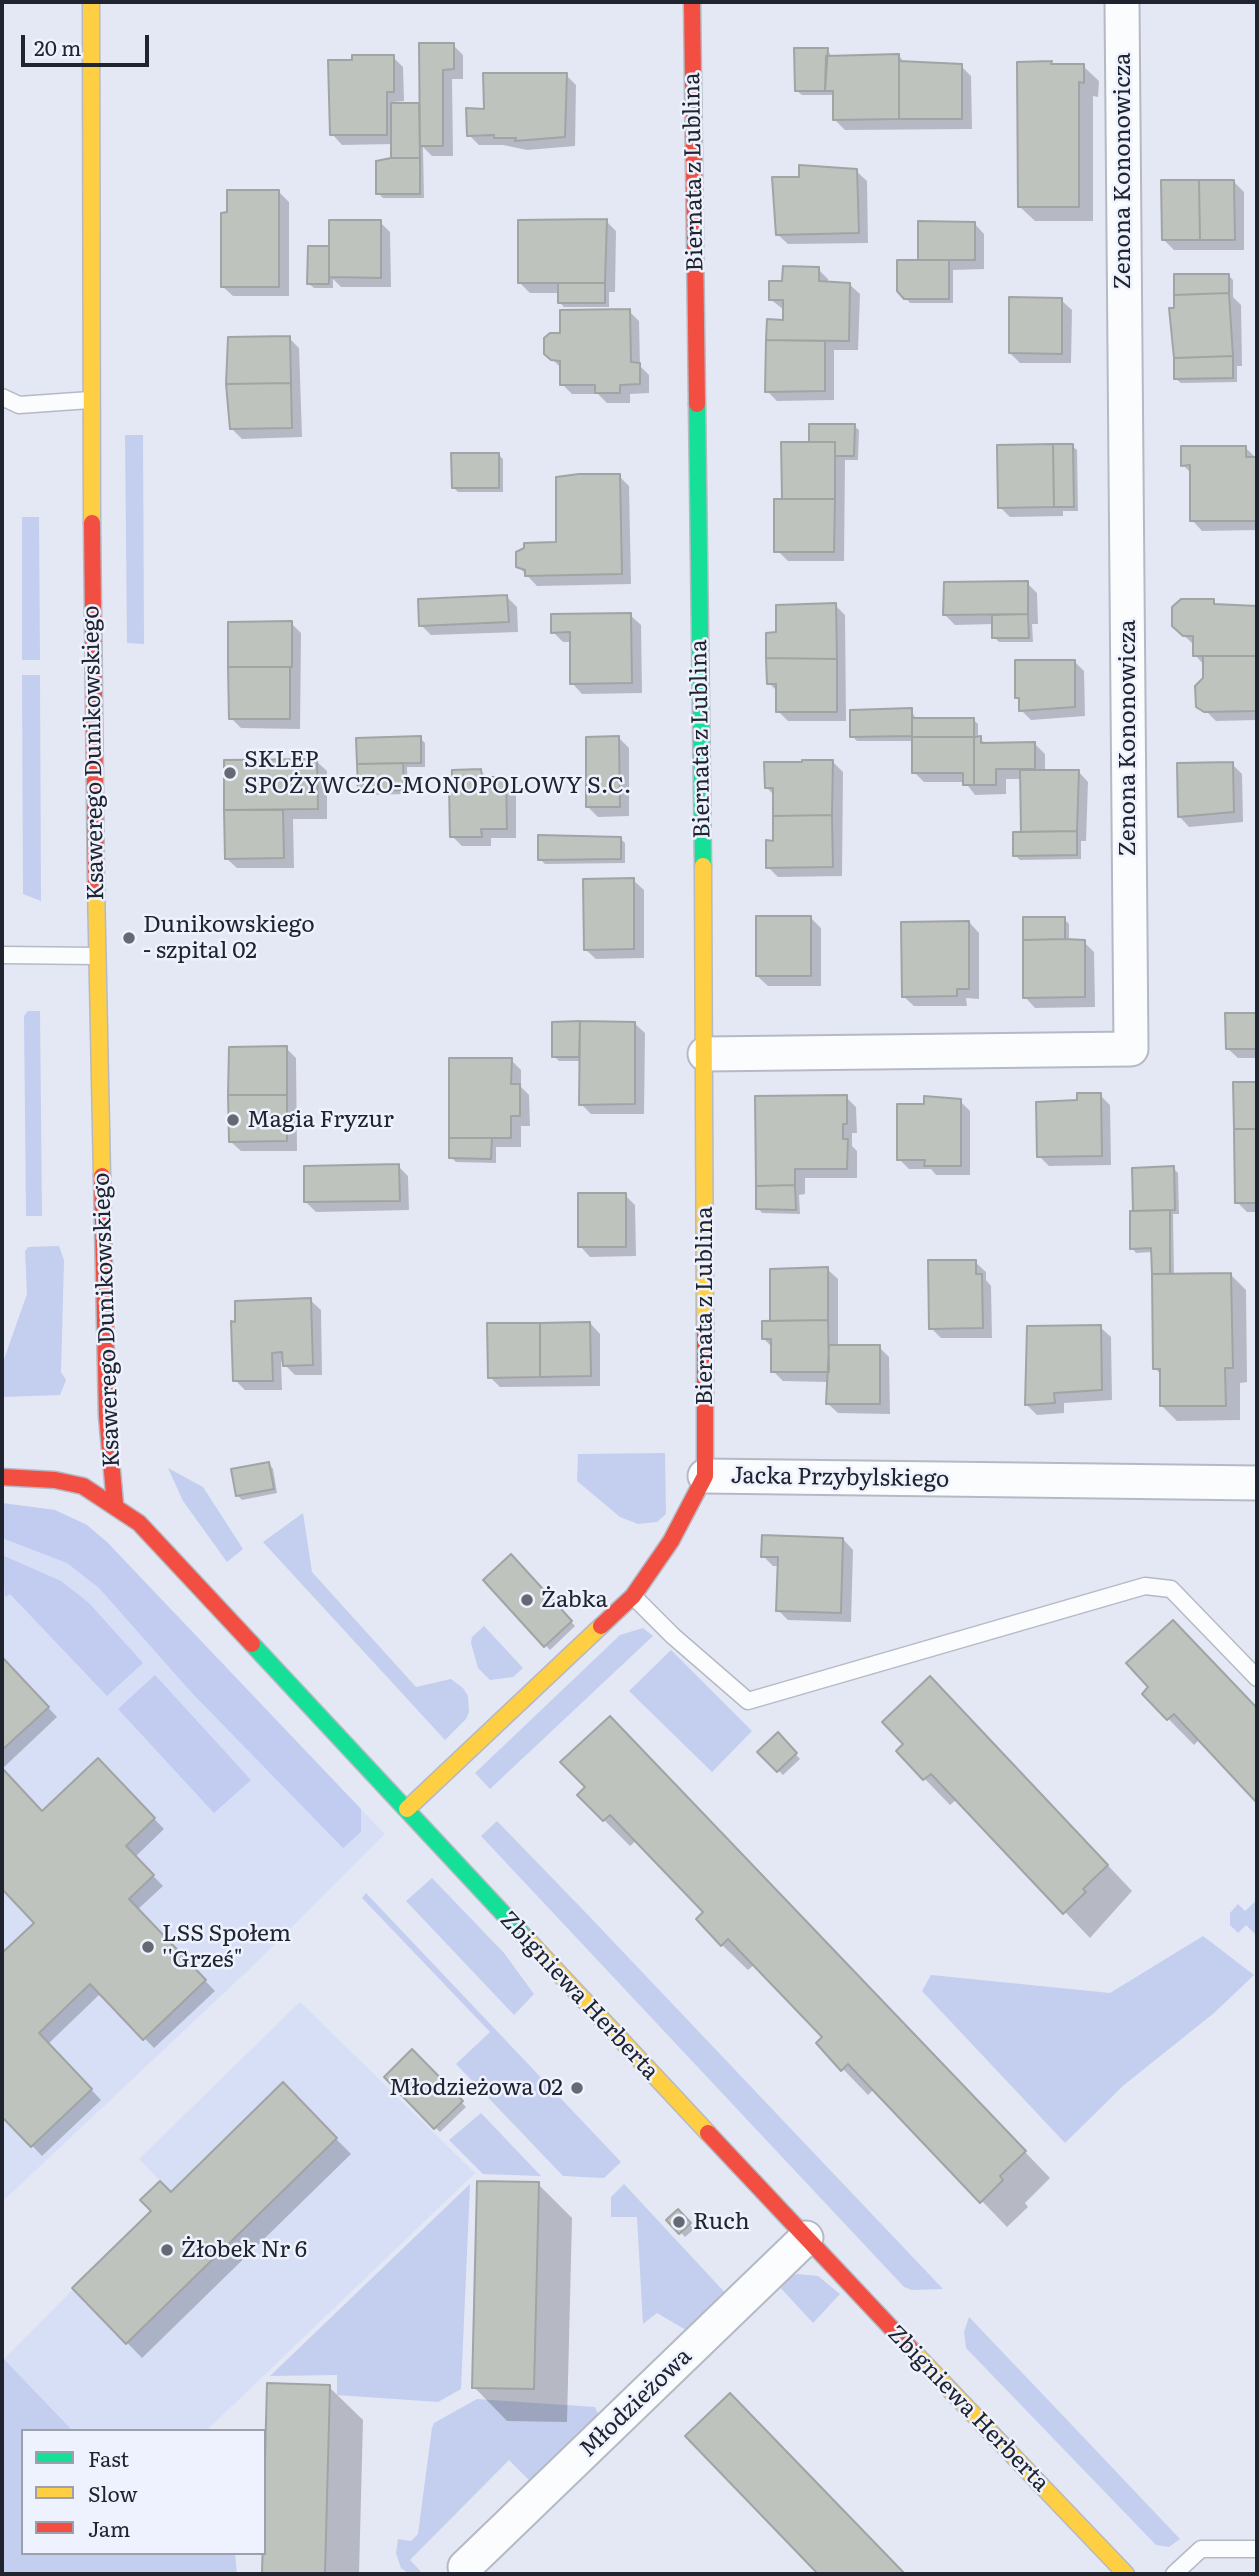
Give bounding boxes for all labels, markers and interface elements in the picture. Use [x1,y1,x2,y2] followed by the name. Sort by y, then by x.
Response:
[24,21,152,65] scale bar
[34,31,81,62] text: 20 m
[1109,53,1137,289] street label: Zenona Kononowicza
[678,72,710,272] street label: Biernata z Lublina
[78,605,110,901] street label: Ksawerego Dunikowskiego
[1114,620,1142,856] street label: Zenona Kononowicza
[685,639,717,839] street label: Biernata z Lublina
[244,746,631,800] place label: SKLEP SPOŻYWCZO-MONOPOLOWY S.C.
[222,765,238,781] marker: SKLEP SPOŻYWCZO-MONOPOLOWY S.C.
[143,911,315,965] place label: Dunikowskiego - szpital 02
[121,930,137,946] marker: Dunikowskiego - szpital 02
[247,1106,394,1134] place label: Magia Fryzur
[225,1112,241,1128] marker: Magia Fryzur
[88,1172,126,1468] street label: Ksawerego Dunikowskiego
[691,1206,719,1406] street label: Biernata z Lublina
[730,1462,950,1494] street label: Jacka Przybylskiego
[541,1586,608,1614] place label: Żabka
[519,1592,535,1608] marker: Żabka
[494,1906,664,2086] street label: Zbigniewa Herberta
[162,1920,291,1974] place label: LSS Społem ''Grześ"
[140,1939,156,1955] marker: LSS Społem ''Grześ"
[389,2074,563,2102] place label: Młodzieżowa 02
[569,2080,585,2096] marker: Młodzieżowa 02
[693,2208,750,2236] place label: Ruch
[671,2214,687,2230] marker: Ruch
[181,2236,307,2264] place label: Żłobek Nr 6
[159,2242,175,2258] marker: Żłobek Nr 6
[882,2320,1054,2498] street label: Zbigniewa Herberta
[574,2343,698,2463] street label: Młodzieżowa
[21,2429,266,2555] legend
[88,2442,129,2473] text: Fast
[88,2477,138,2508] text: Slow
[88,2512,130,2543] text: Jam

